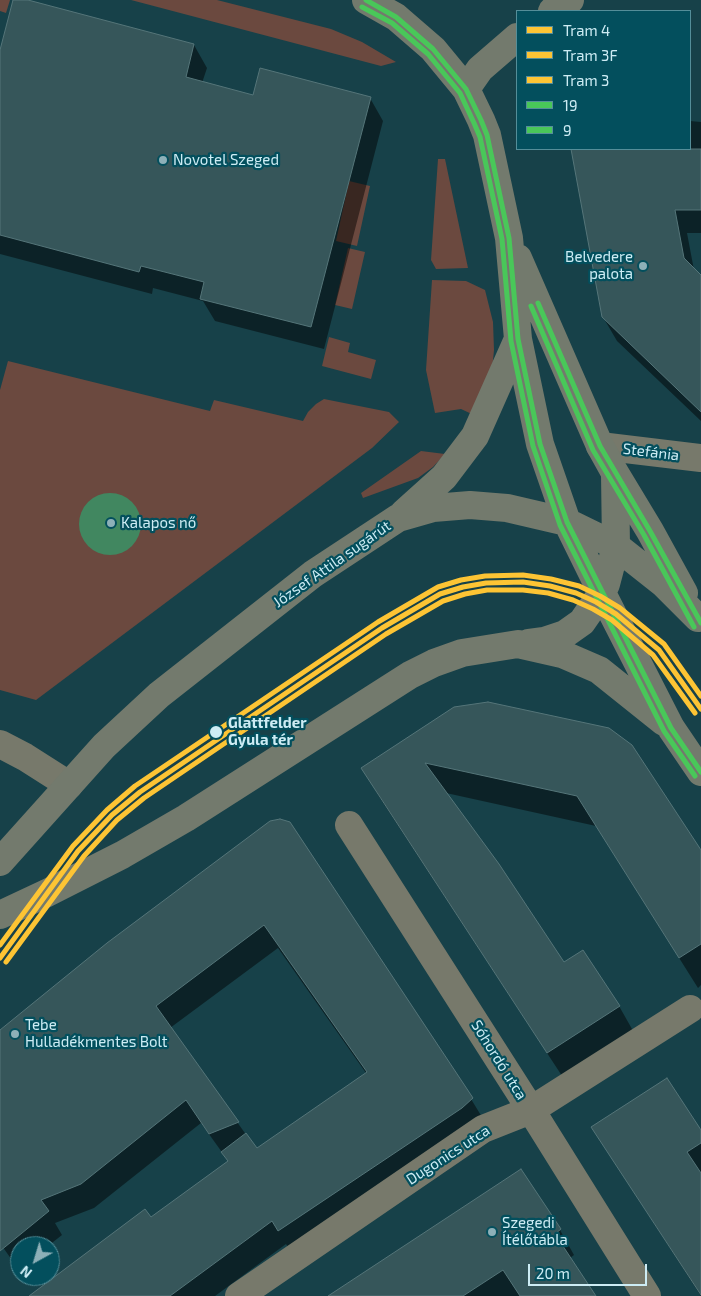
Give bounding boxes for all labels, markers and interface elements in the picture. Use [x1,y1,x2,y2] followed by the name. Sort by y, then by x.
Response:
[516,10,691,150] legend
[563,21,610,39] text: Tram 4
[563,46,617,64] text: Tram 3F
[563,71,609,89] text: Tram 3
[563,96,578,114] text: 19
[563,121,572,139] text: 9
[173,151,279,169] place label: Novotel Szeged
[157,154,169,166] marker: Novotel Szeged
[565,248,633,283] place label: Belvedere palota
[637,260,649,272] marker: Belvedere palota
[622,440,680,464] street label: Stefánia
[121,514,196,532] place label: Kalapos nő
[105,517,117,529] marker: Kalapos nő
[270,517,394,611] street label: József Attila sugárút
[228,714,307,749] place label: Glattfelder Gyula tér
[208,724,224,740] marker: Glattfelder Gyula tér
[25,1016,168,1051] place label: Tebe Hulladékmentes Bolt
[467,1017,531,1103] street label: Sóhordó utca
[9,1028,21,1040] marker: Tebe Hulladékmentes Bolt
[403,1121,493,1189] street label: Dugonics utca
[502,1214,568,1249] place label: Szegedi Ítélőtábla
[486,1226,498,1238] marker: Szegedi Ítélőtábla
[10,1236,60,1286] north arrow
[531,1254,650,1286] scale bar
[17,1262,35,1282] text: N
[536,1264,570,1282] text: 20 m

